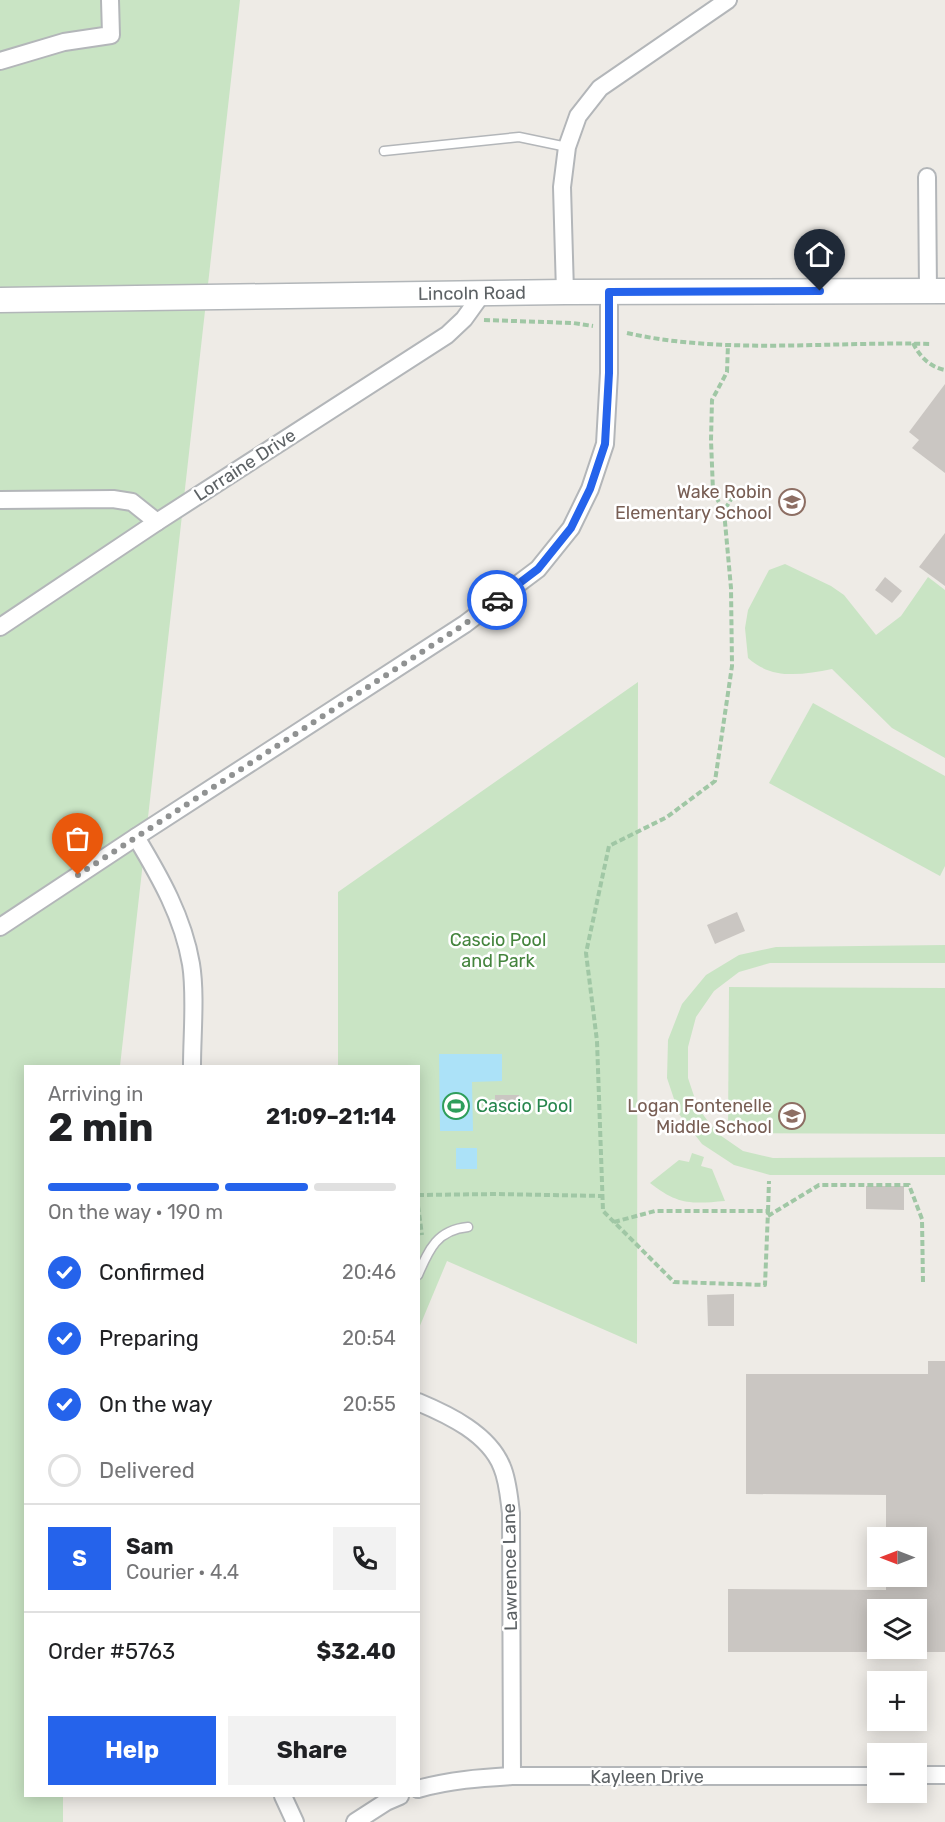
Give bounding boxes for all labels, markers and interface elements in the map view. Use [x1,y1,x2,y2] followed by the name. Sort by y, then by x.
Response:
[794,229,845,291] pin
[803,238,836,271] icon: home
[418,282,526,305] street label: Lincoln Road
[190,424,300,506] street label: Lorraine Drive
[615,481,772,524] place label: Wake Robin Elementary School
[777,487,807,517] school or university icon: Wake Robin Elementary School
[467,570,527,630] courier
[481,584,514,617] icon: car
[52,813,103,875] pin
[61,822,94,855] icon: bag
[450,929,546,972] park label: Cascio Pool and Park
[48,1082,143,1106] text: Arriving in
[441,1091,471,1121] sports icon: Cascio Pool
[476,1095,573,1117] place label: Cascio Pool
[627,1095,772,1138] place label: Logan Fontenelle Middle School
[777,1101,807,1131] school or university icon: Logan Fontenelle Middle School
[266,1103,396,1130] text: 21:09–21:14
[48,1105,154,1151] text: 2 min
[48,1200,223,1224] text: On the way · 190 m
[48,1256,81,1289] icon: check
[99,1259,205,1286] text: Confirmed
[342,1260,396,1284] text: 20:46
[48,1322,81,1355] icon: check
[99,1325,199,1352] text: Preparing
[342,1326,396,1350] text: 20:54
[48,1388,81,1421] icon: check
[99,1391,213,1418] text: On the way
[343,1392,396,1416] text: 20:55
[99,1457,195,1484] text: Delivered
[498,1503,522,1631] street label: Lawrence Lane
[333,1527,396,1590] button: phone
[867,1527,927,1587] north arrow
[867,1527,927,1803] map controls
[126,1533,174,1560] text: Sam
[72,1545,87,1572] text: S
[126,1560,239,1584] text: Courier · 4.4
[867,1599,927,1659] button: layers
[48,1638,175,1665] text: Order #5763
[316,1638,396,1665] text: $32.40
[867,1671,927,1731] button: +
[48,1716,216,1785] button: Help
[228,1716,396,1785] button: Share
[867,1743,927,1803] button: −
[590,1766,704,1788] street label: Kayleen Drive

